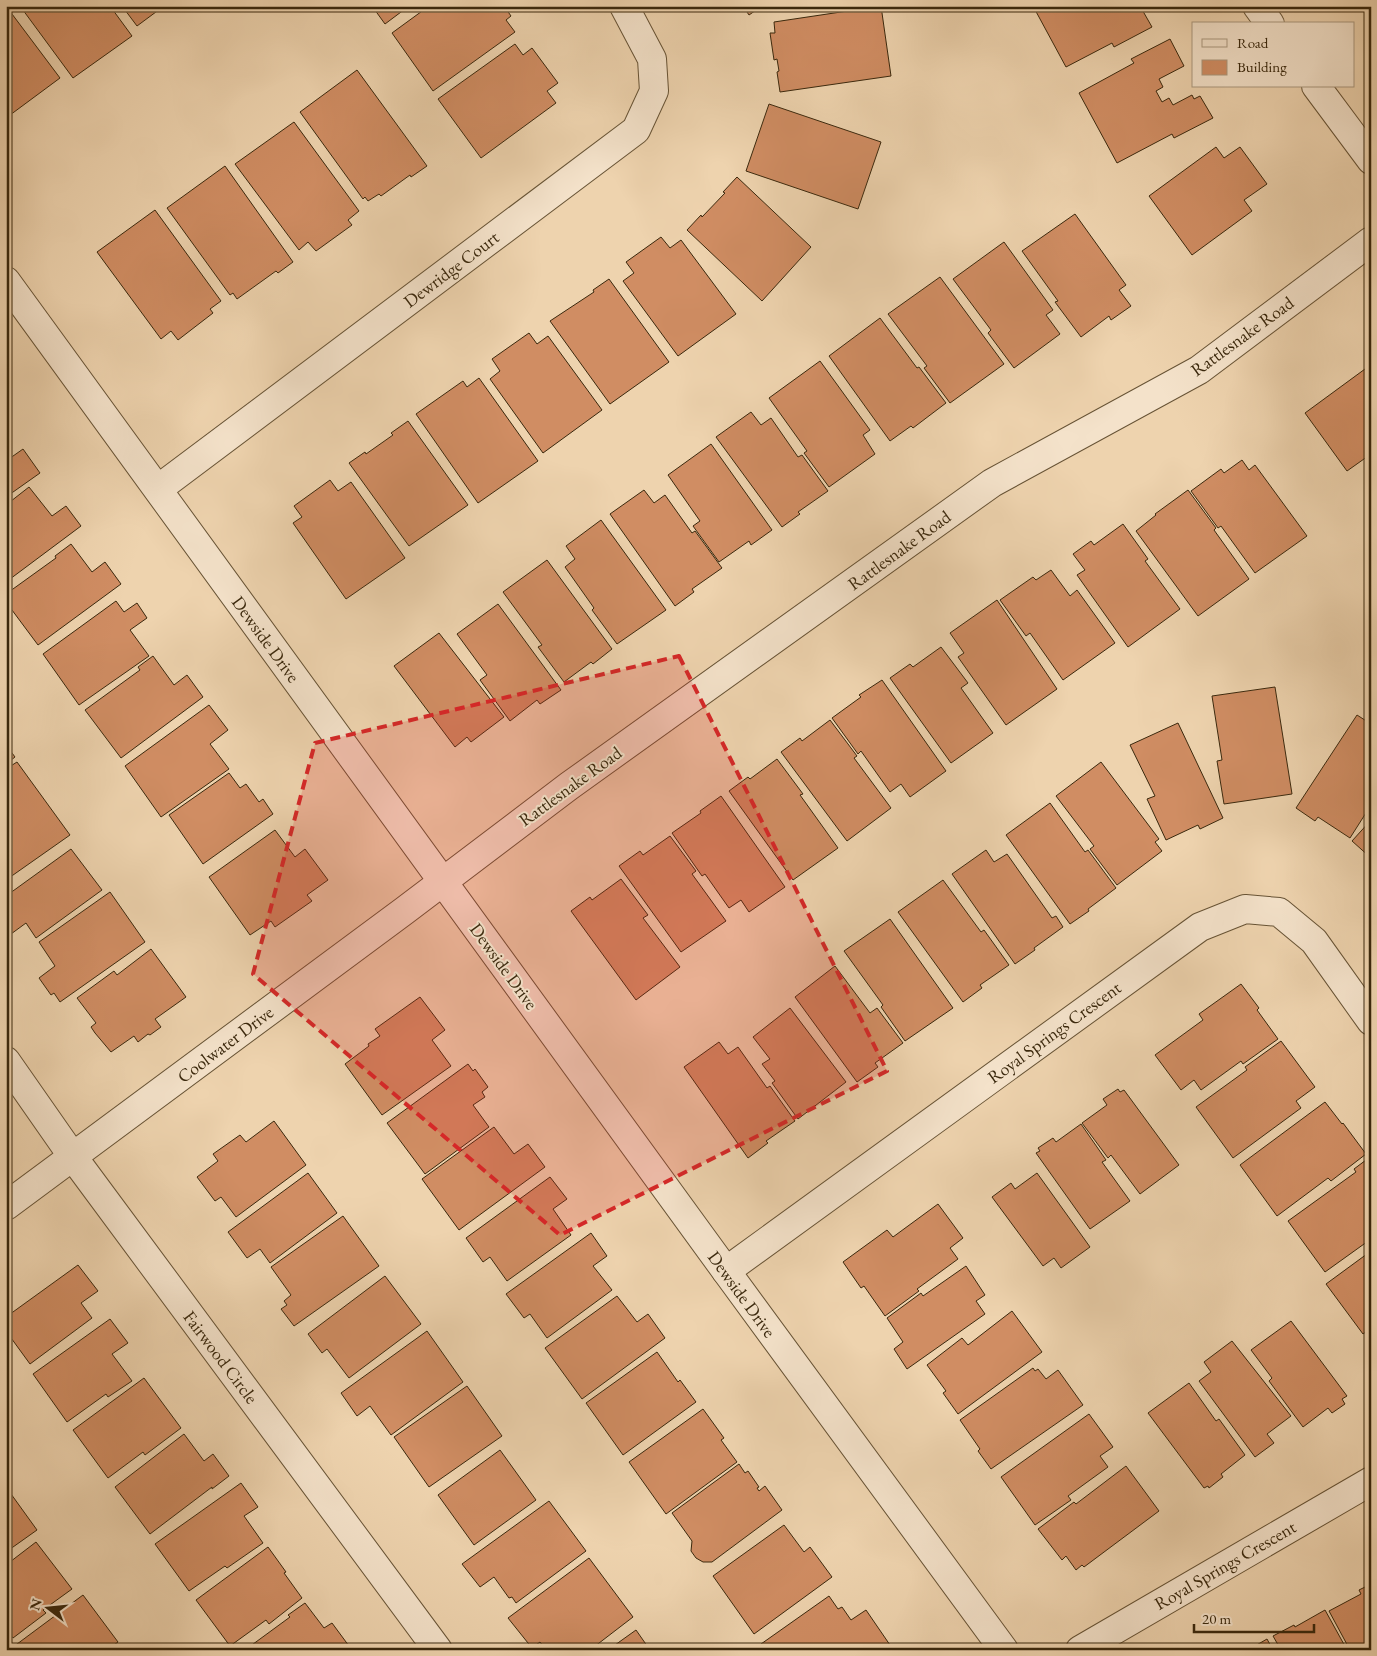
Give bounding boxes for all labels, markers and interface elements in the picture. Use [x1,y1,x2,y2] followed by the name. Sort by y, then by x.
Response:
[1192,22,1354,88] legend
[1237,33,1269,52] text: Road
[1237,57,1287,76] text: Building
[399,225,504,312] street label: Dewridge Court
[1186,290,1299,381] street label: Rattlesnake Road
[843,504,956,595] street label: Rattlesnake Road
[227,591,305,687] street label: Dewside Drive
[514,740,627,831] street label: Rattlesnake Road
[465,918,543,1014] street label: Dewside Drive
[983,976,1126,1088] street label: Royal Springs Crescent
[172,1000,278,1088] street label: Coolwater Drive
[703,1246,781,1342] street label: Dewside Drive
[179,1306,263,1408] street label: Fairwood Circle
[1150,1515,1300,1615] street label: Royal Springs Crescent
[22,1584,72,1634] north arrow
[25,1596,46,1612] text: N
[1194,1601,1314,1633] scale bar
[1202,1609,1231,1628] text: 20 m

